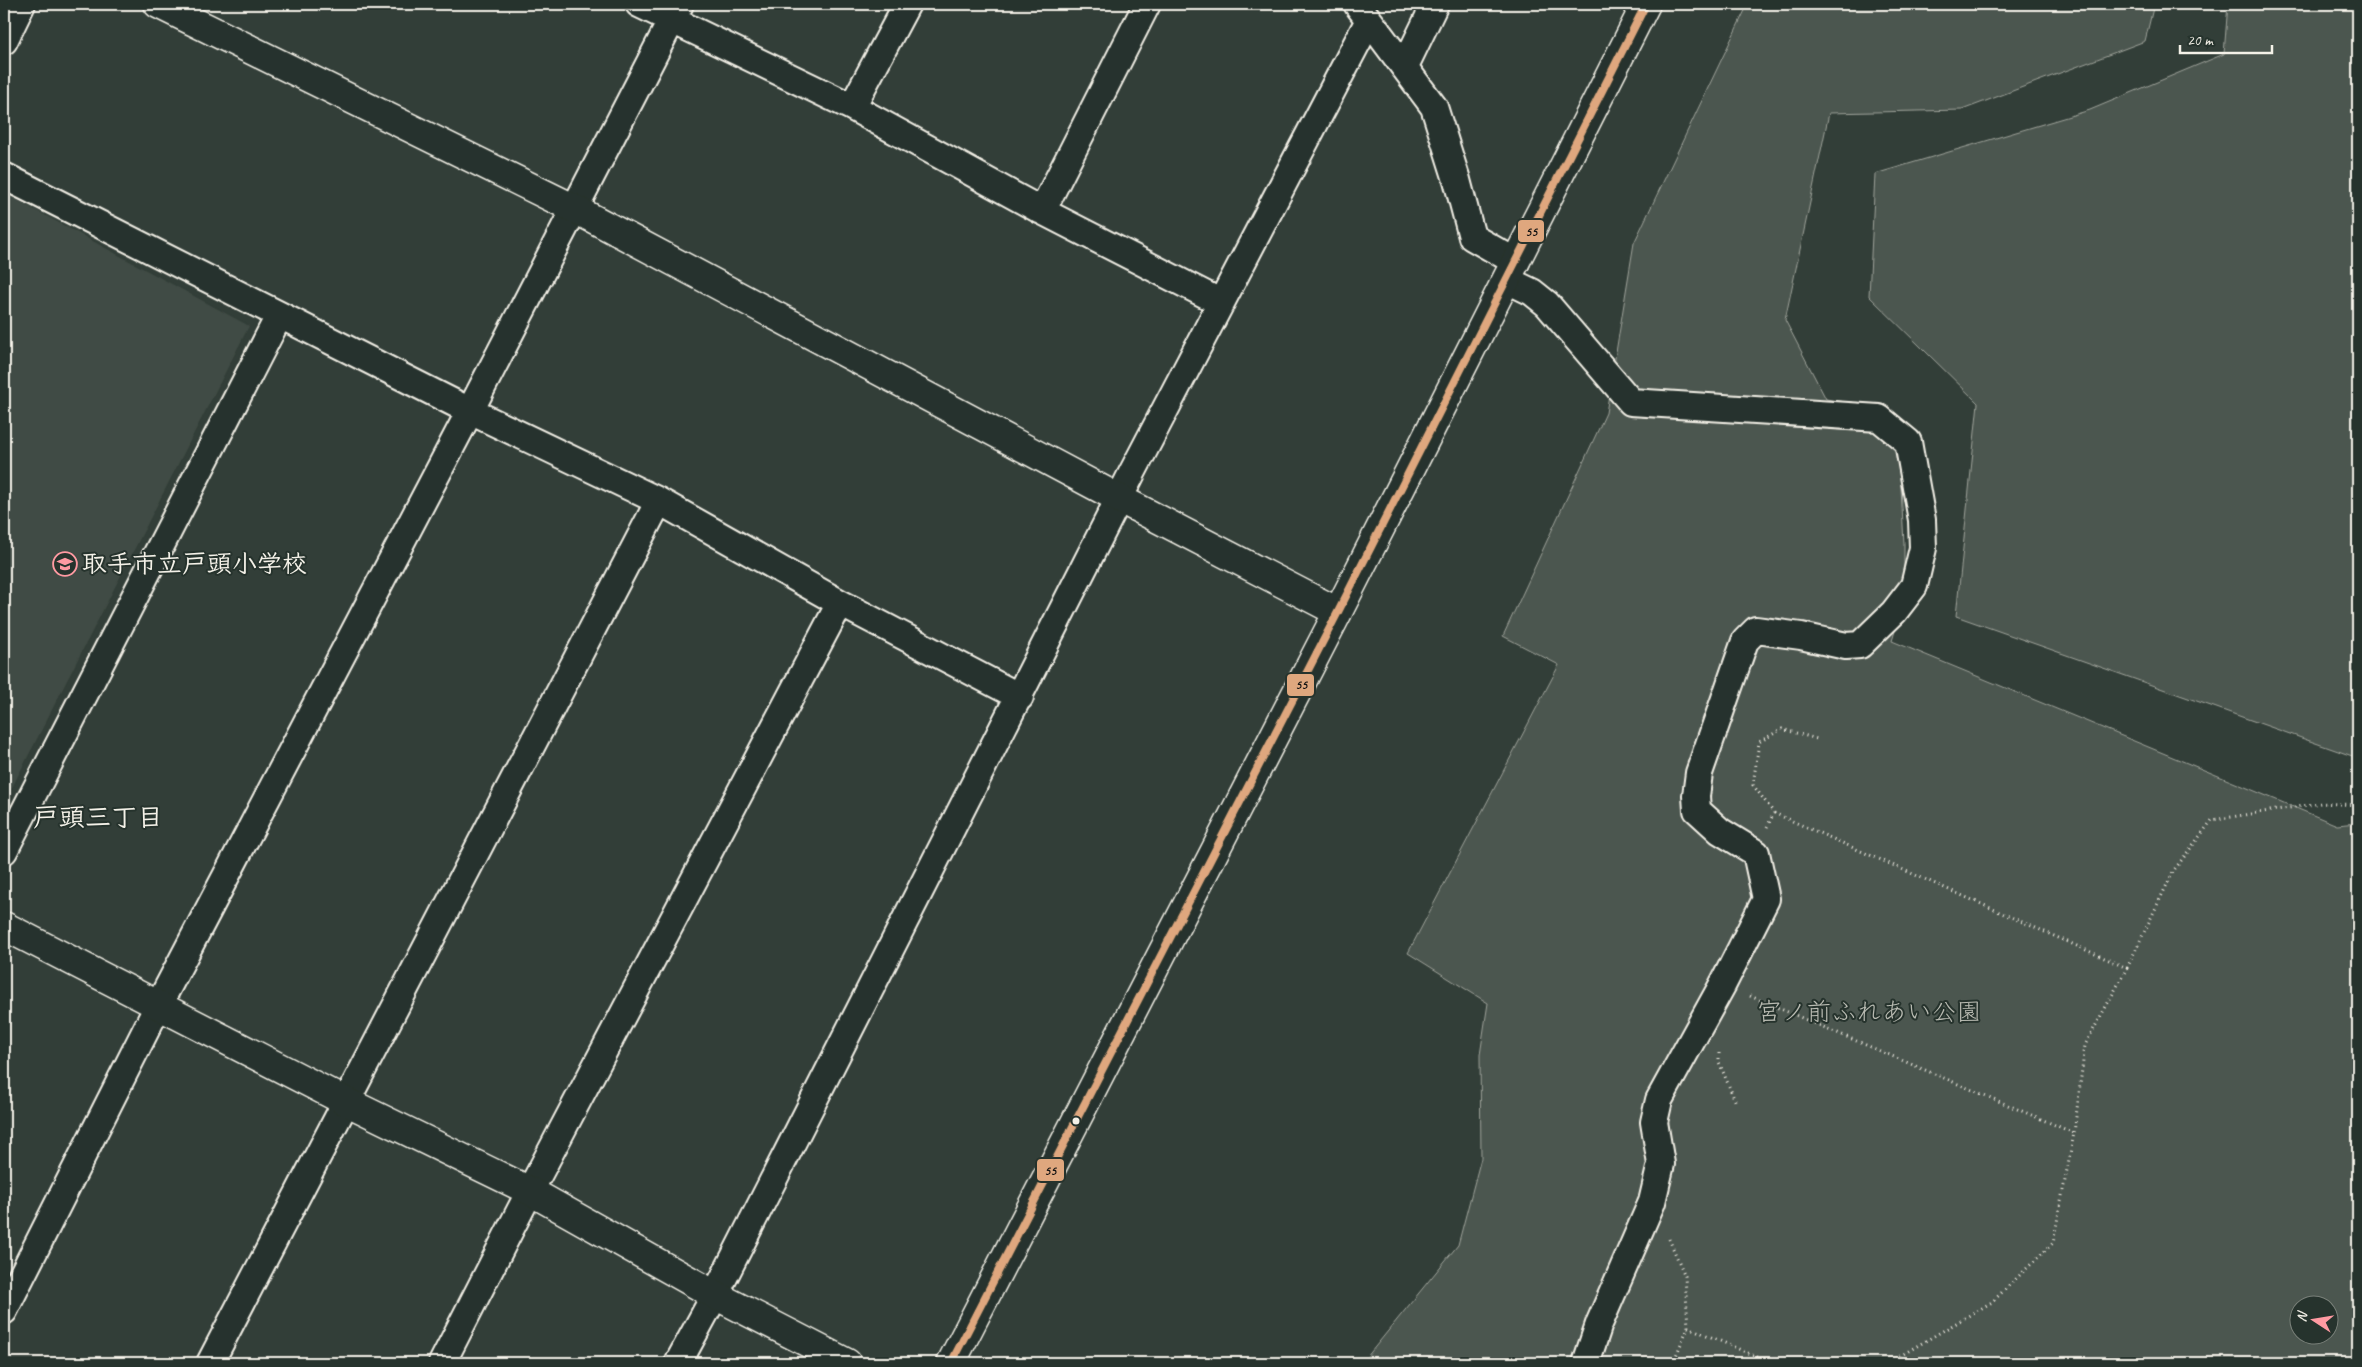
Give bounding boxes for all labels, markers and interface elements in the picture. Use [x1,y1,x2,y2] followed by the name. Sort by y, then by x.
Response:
[2180,22,2272,54] scale bar
[2187,31,2214,50] text: 20 m
[1517,219,1545,243] line badge: 55
[1525,223,1539,240] text: 55
[82,548,307,580] place label: 取手市立戸頭小学校
[52,551,78,577] school or university icon: 取手市立戸頭小学校
[1286,673,1315,697] line badge: 55
[1295,676,1309,693] text: 55
[33,801,163,834] district label: 戸頭三丁目
[1756,996,1982,1028] park label: 宮ノ前ふれあい公園
[1071,1116,1081,1126] unlabelled marker
[1036,1158,1065,1182] line badge: 55
[1044,1162,1058,1179] text: 55
[2290,1294,2340,1344] north arrow
[2293,1309,2311,1323] text: N

